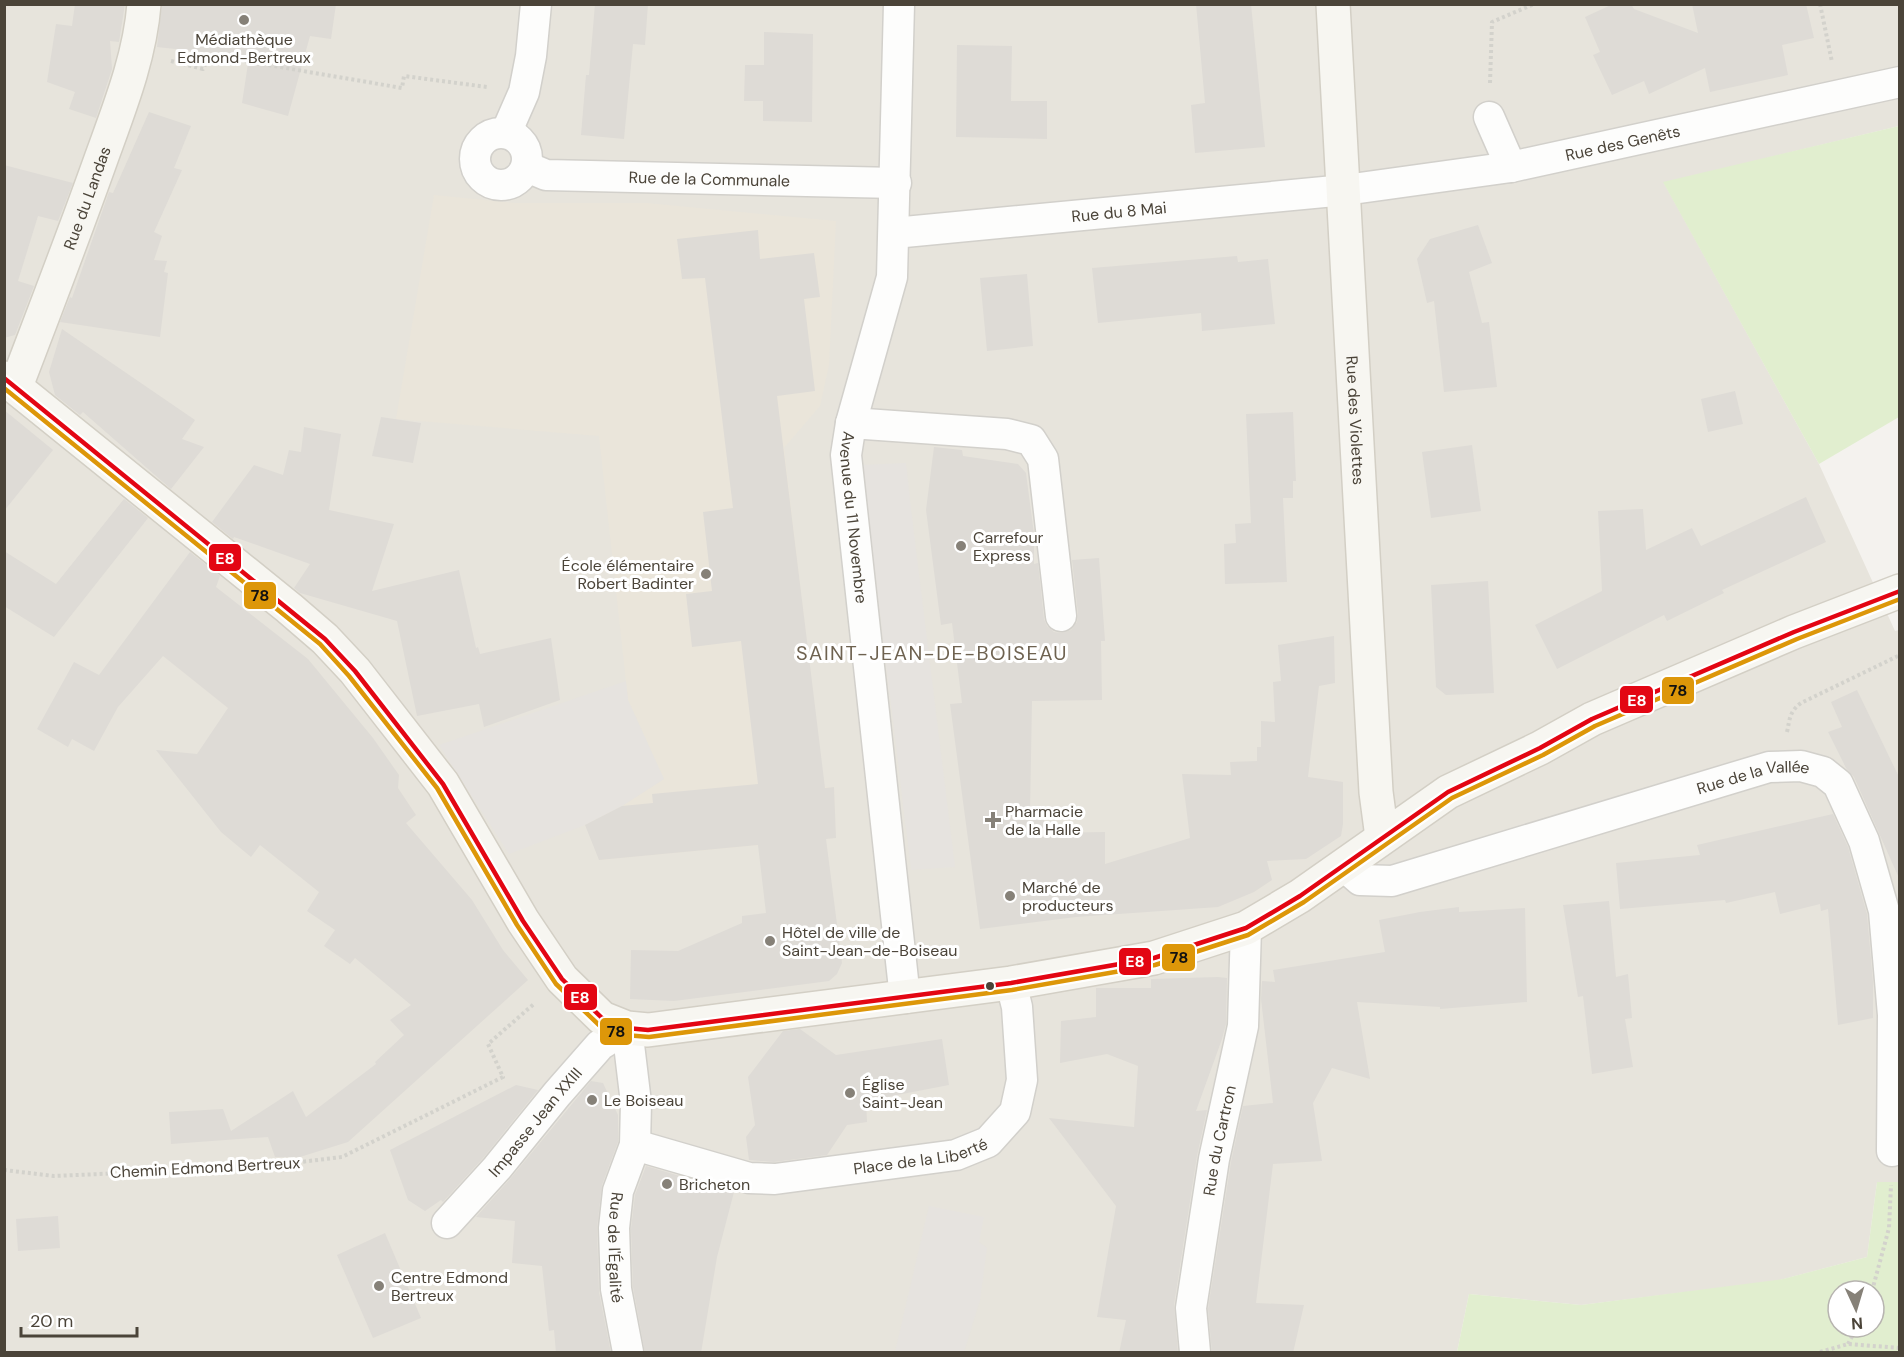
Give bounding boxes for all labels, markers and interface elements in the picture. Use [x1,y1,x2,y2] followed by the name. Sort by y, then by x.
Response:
[237,13,251,27] marker: Médiathèque Edmond-Bertreux
[177,29,311,68] place label: Médiathèque Edmond-Bertreux
[1563,120,1682,166] street label: Rue des Genêts
[59,143,116,253] street label: Rue du Landas
[628,167,790,192] street label: Rue de la Communale
[1070,197,1168,227] street label: Rue du 8 Mai
[1341,355,1369,486] street label: Rue des Violettes
[835,430,872,605] street label: Avenue du 11 Novembre
[973,527,1044,566] place label: Carrefour Express
[954,539,968,553] marker: Carrefour Express
[208,543,242,572] line badge: E8
[215,548,235,569] text: E8
[562,555,694,594] place label: École élémentaire Robert Badinter
[699,567,713,581] marker: École élémentaire Robert Badinter
[243,581,277,610] line badge: 78
[251,585,269,606] text: 78
[796,640,1068,666] district label: SAINT-JEAN-DE-BOISEAU
[1661,676,1695,705] line badge: 78
[1669,680,1687,701] text: 78
[1619,685,1654,714] line badge: E8
[1627,690,1647,711] text: E8
[1694,756,1812,799] street label: Rue de la Vallée
[1005,801,1083,840] place label: Pharmacie de la Halle
[986,813,1000,827] marker: Pharmacie de la Halle
[1022,877,1114,916] place label: Marché de producteurs
[1003,889,1017,903] marker: Marché de producteurs
[782,922,957,961] place label: Hôtel de ville de Saint-Jean-de-Boiseau
[763,934,777,948] marker: Hôtel de ville de Saint-Jean-de-Boiseau
[1161,943,1196,972] line badge: 78
[1118,947,1152,976] line badge: E8
[1170,947,1188,968] text: 78
[1125,951,1145,972] text: E8
[984,980,996,992] unlabelled marker
[563,983,598,1011] line badge: E8
[570,987,590,1008] text: E8
[599,1017,633,1046] line badge: 78
[607,1021,625,1042] text: 78
[484,1063,587,1182] street label: Impasse Jean XXIII
[862,1074,943,1113] place label: Église Saint-Jean
[1198,1083,1241,1197] street label: Rue du Cartron
[843,1086,857,1100] marker: Église Saint-Jean
[604,1090,683,1111] place label: Le Boiseau
[585,1093,599,1107] marker: Le Boiseau
[852,1133,991,1180] street label: Place de la Liberté
[109,1152,301,1183] street label: Chemin Edmond Bertreux
[679,1174,750,1195] place label: Bricheton
[660,1177,674,1191] marker: Bricheton
[603,1191,628,1305] street label: Rue de l'Égalité
[391,1267,508,1306] place label: Centre Edmond Bertreux
[372,1279,386,1293] marker: Centre Edmond Bertreux
[1826,1279,1886,1339] north arrow
[21,1300,136,1338] scale bar
[30,1309,73,1333] text: 20 m
[1850,1313,1864,1334] text: N

